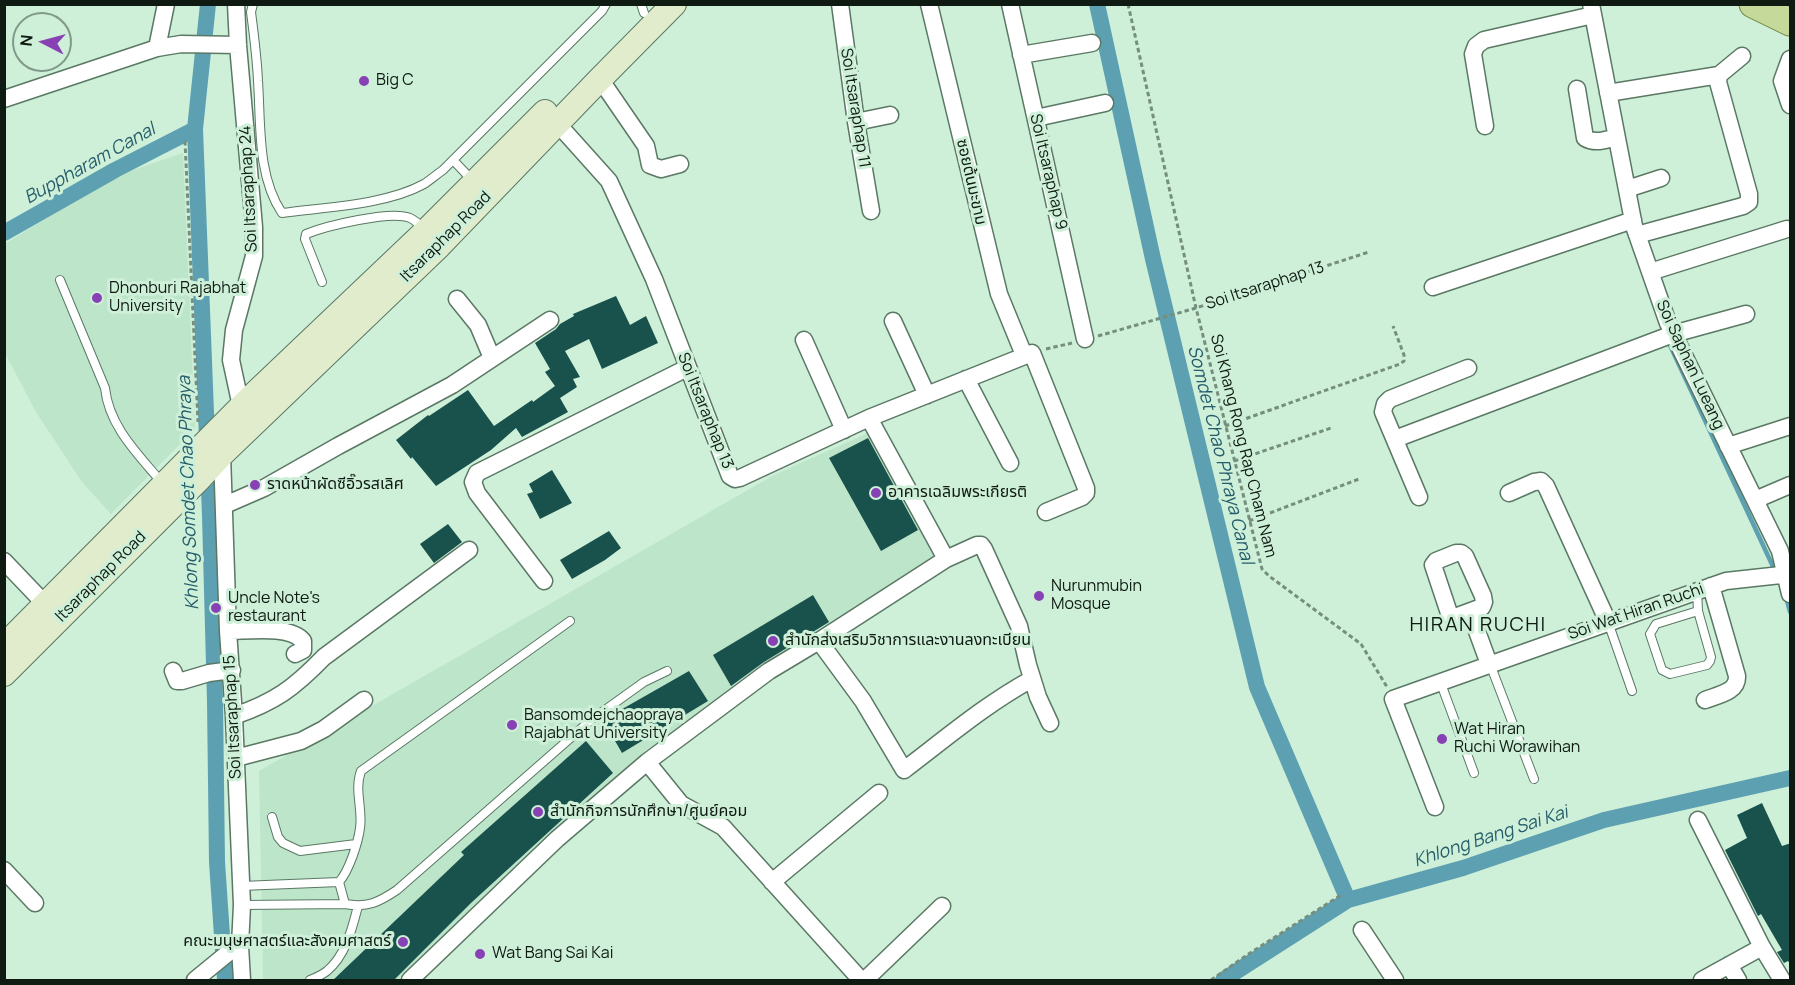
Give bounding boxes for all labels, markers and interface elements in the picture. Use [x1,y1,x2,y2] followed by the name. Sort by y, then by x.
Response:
[12,12,72,72] north arrow
[15,33,38,47] text: N
[836,47,874,169] street label: Soi Itsaraphap 11
[376,71,414,91] place label: Big C
[357,74,371,88] marker: Big C
[1025,112,1071,232] street label: Soi Itsaraphap 9
[21,119,159,209] water label: Buppharam Canal
[236,125,262,253] street label: Soi Itsaraphap 24
[952,137,990,227] street label: ซอยต้นมะขาม
[397,188,495,286] street label: Itsaraphap Road
[1203,258,1327,314] street label: Soi Itsaraphap 13
[109,279,246,317] place label: Dhonburi Rajabhat University
[90,291,104,305] marker: Dhonburi Rajabhat University
[1652,297,1728,433] street label: Soi Saphan Lueang
[1206,332,1280,560] street label: Soi Khang Rong Rap Cham Nam
[1182,344,1258,566] water label: Somdet Chao Phraya Canal
[673,350,737,472] street label: Soi Itsaraphap 13
[174,376,204,610] water label: Khlong Somdet Chao Phraya
[267,475,404,495] place label: ราดหน้าผัดซีอิ๊วรสเลิศ
[248,478,262,492] marker: ราดหน้าผัดซีอิ๊วรสเลิศ
[888,483,1027,503] place label: อาคารเฉลิมพระเกียรติ
[869,486,883,500] marker: อาคารเฉลิมพระเกียรติ
[52,528,150,626] street label: Itsaraphap Road
[1051,577,1142,615] place label: Nurunmubin Mosque
[1566,580,1706,644] street label: Soi Wat Hiran Ruchi
[228,589,320,627] place label: Uncle Note's restaurant
[1032,589,1046,603] marker: Nurunmubin Mosque
[209,601,223,615] marker: Uncle Note's restaurant
[1409,613,1547,637] district label: HIRAN RUCHI
[785,631,1031,651] place label: สำนักส่งเสริมวิชาการและงานลงทะเบียน
[766,634,780,648] marker: สำนักส่งเสริมวิชาการและงานลงทะเบียน
[220,655,246,779] street label: Soi Itsaraphap 15
[524,706,683,744] place label: Bansomdejchaopraya Rajabhat University
[505,718,519,732] marker: Bansomdejchaopraya Rajabhat University
[1454,720,1580,758] place label: Wat Hiran Ruchi Worawihan
[1435,732,1449,746] marker: Wat Hiran Ruchi Worawihan
[550,802,747,822] place label: สำนักกิจการนักศึกษา/ศูนย์คอม
[1411,802,1571,872] water label: Khlong Bang Sai Kai
[531,805,545,819] marker: สำนักกิจการนักศึกษา/ศูนย์คอม
[183,932,391,952] place label: คณะมนุษศาสตร์และสังคมศาสตร์
[396,935,410,949] marker: คณะมนุษศาสตร์และสังคมศาสตร์
[492,944,613,964] place label: Wat Bang Sai Kai
[473,947,487,961] marker: Wat Bang Sai Kai

